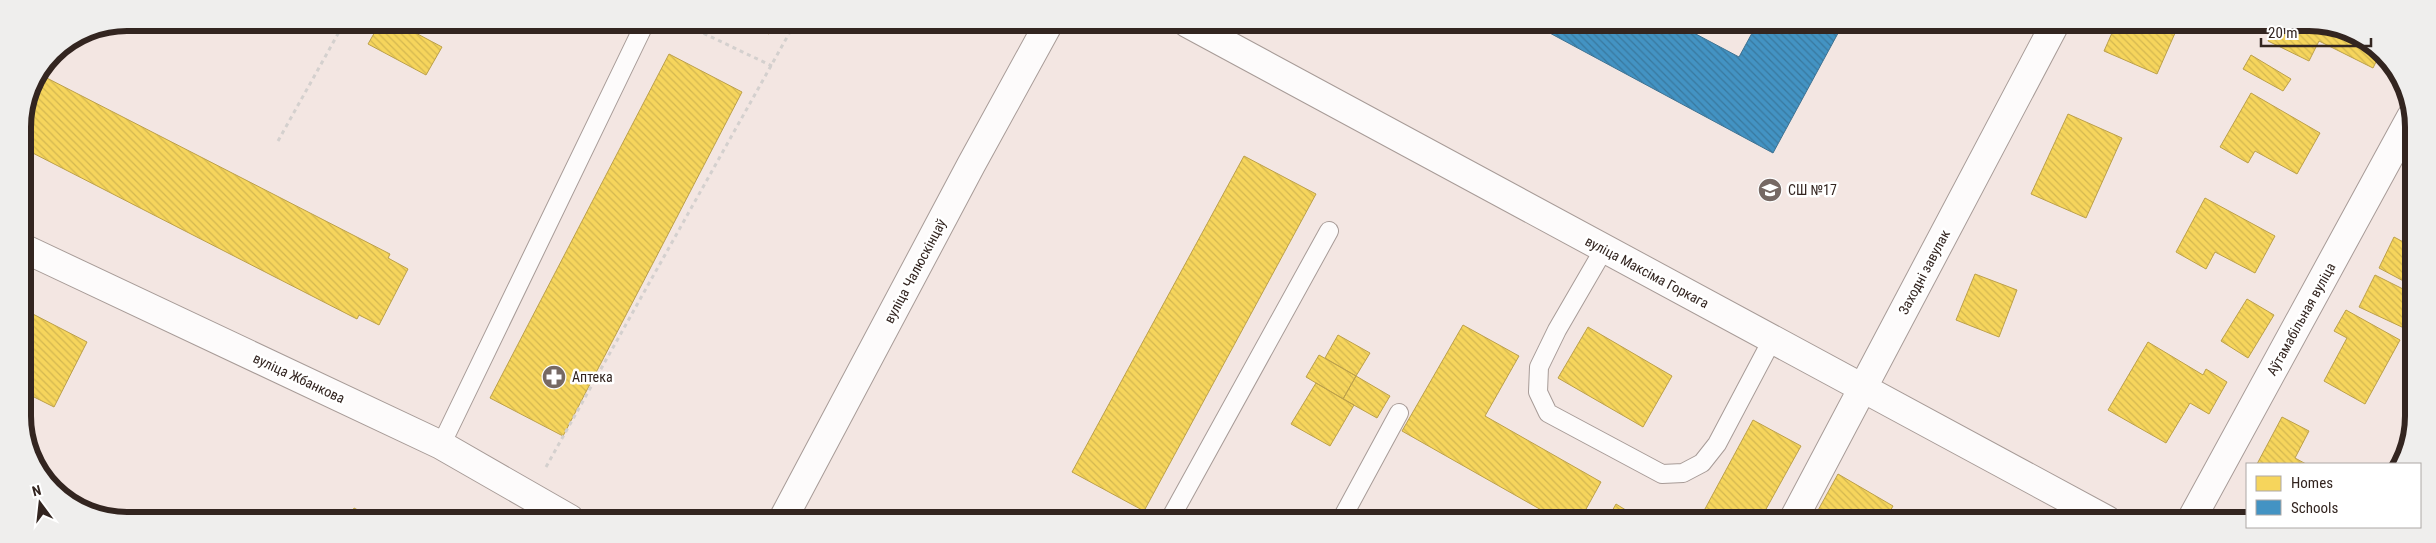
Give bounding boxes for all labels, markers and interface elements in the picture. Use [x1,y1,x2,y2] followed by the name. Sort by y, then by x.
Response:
[2261,15,2371,47] scale bar
[2268,24,2298,42] text: 20 m
[1757,177,1783,203] school or university icon: СШ №17
[1788,182,1837,198] place label: СШ №17
[881,216,949,326] street label: вуліца Чалюскінцаў
[1895,227,1953,317] street label: Заходні завулак
[1583,233,1711,311] street label: вуліца Максіма Горкага
[2263,260,2339,378] street label: Аўтамабільная вуліца
[251,350,347,406] street label: вуліца Жбанкова
[541,364,567,390] pharmacy icon: Аптека
[572,369,613,385] place label: Аптека
[2246,463,2421,528] legend
[2291,474,2333,492] text: Homes
[15,478,65,528] north arrow
[30,482,43,499] text: N
[2291,499,2338,517] text: Schools

